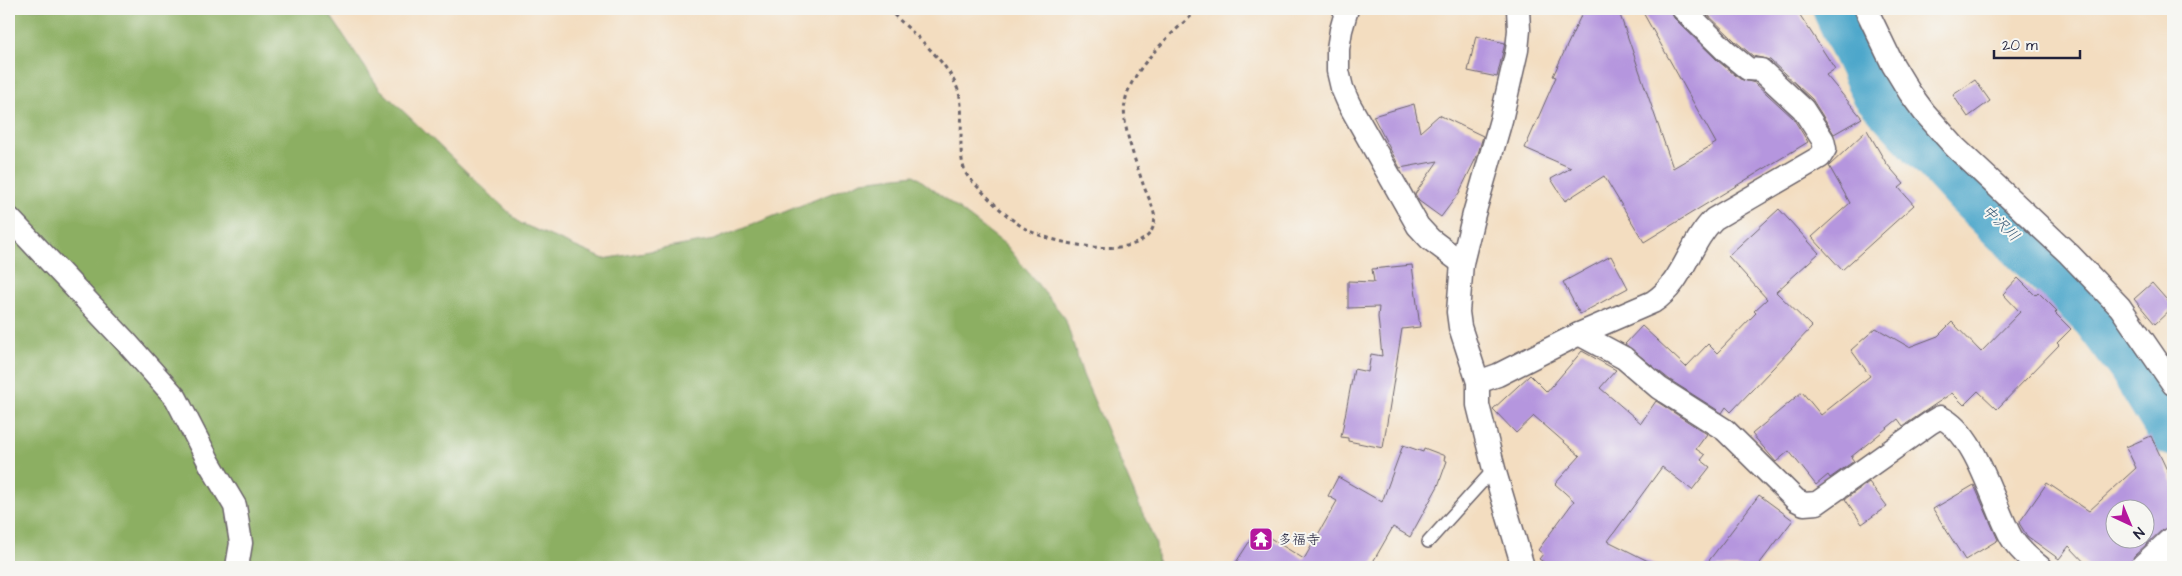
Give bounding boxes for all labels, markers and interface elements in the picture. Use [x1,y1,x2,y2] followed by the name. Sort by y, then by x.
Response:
[1994,28,2081,60] scale bar
[2002,35,2038,56] text: 20 m
[1977,200,2024,247] water label: 中沢川
[2104,498,2154,548] north arrow
[2128,522,2148,543] text: N
[1248,526,1274,552] temple icon: 多福寺
[1278,530,1320,550] place label: 多福寺

